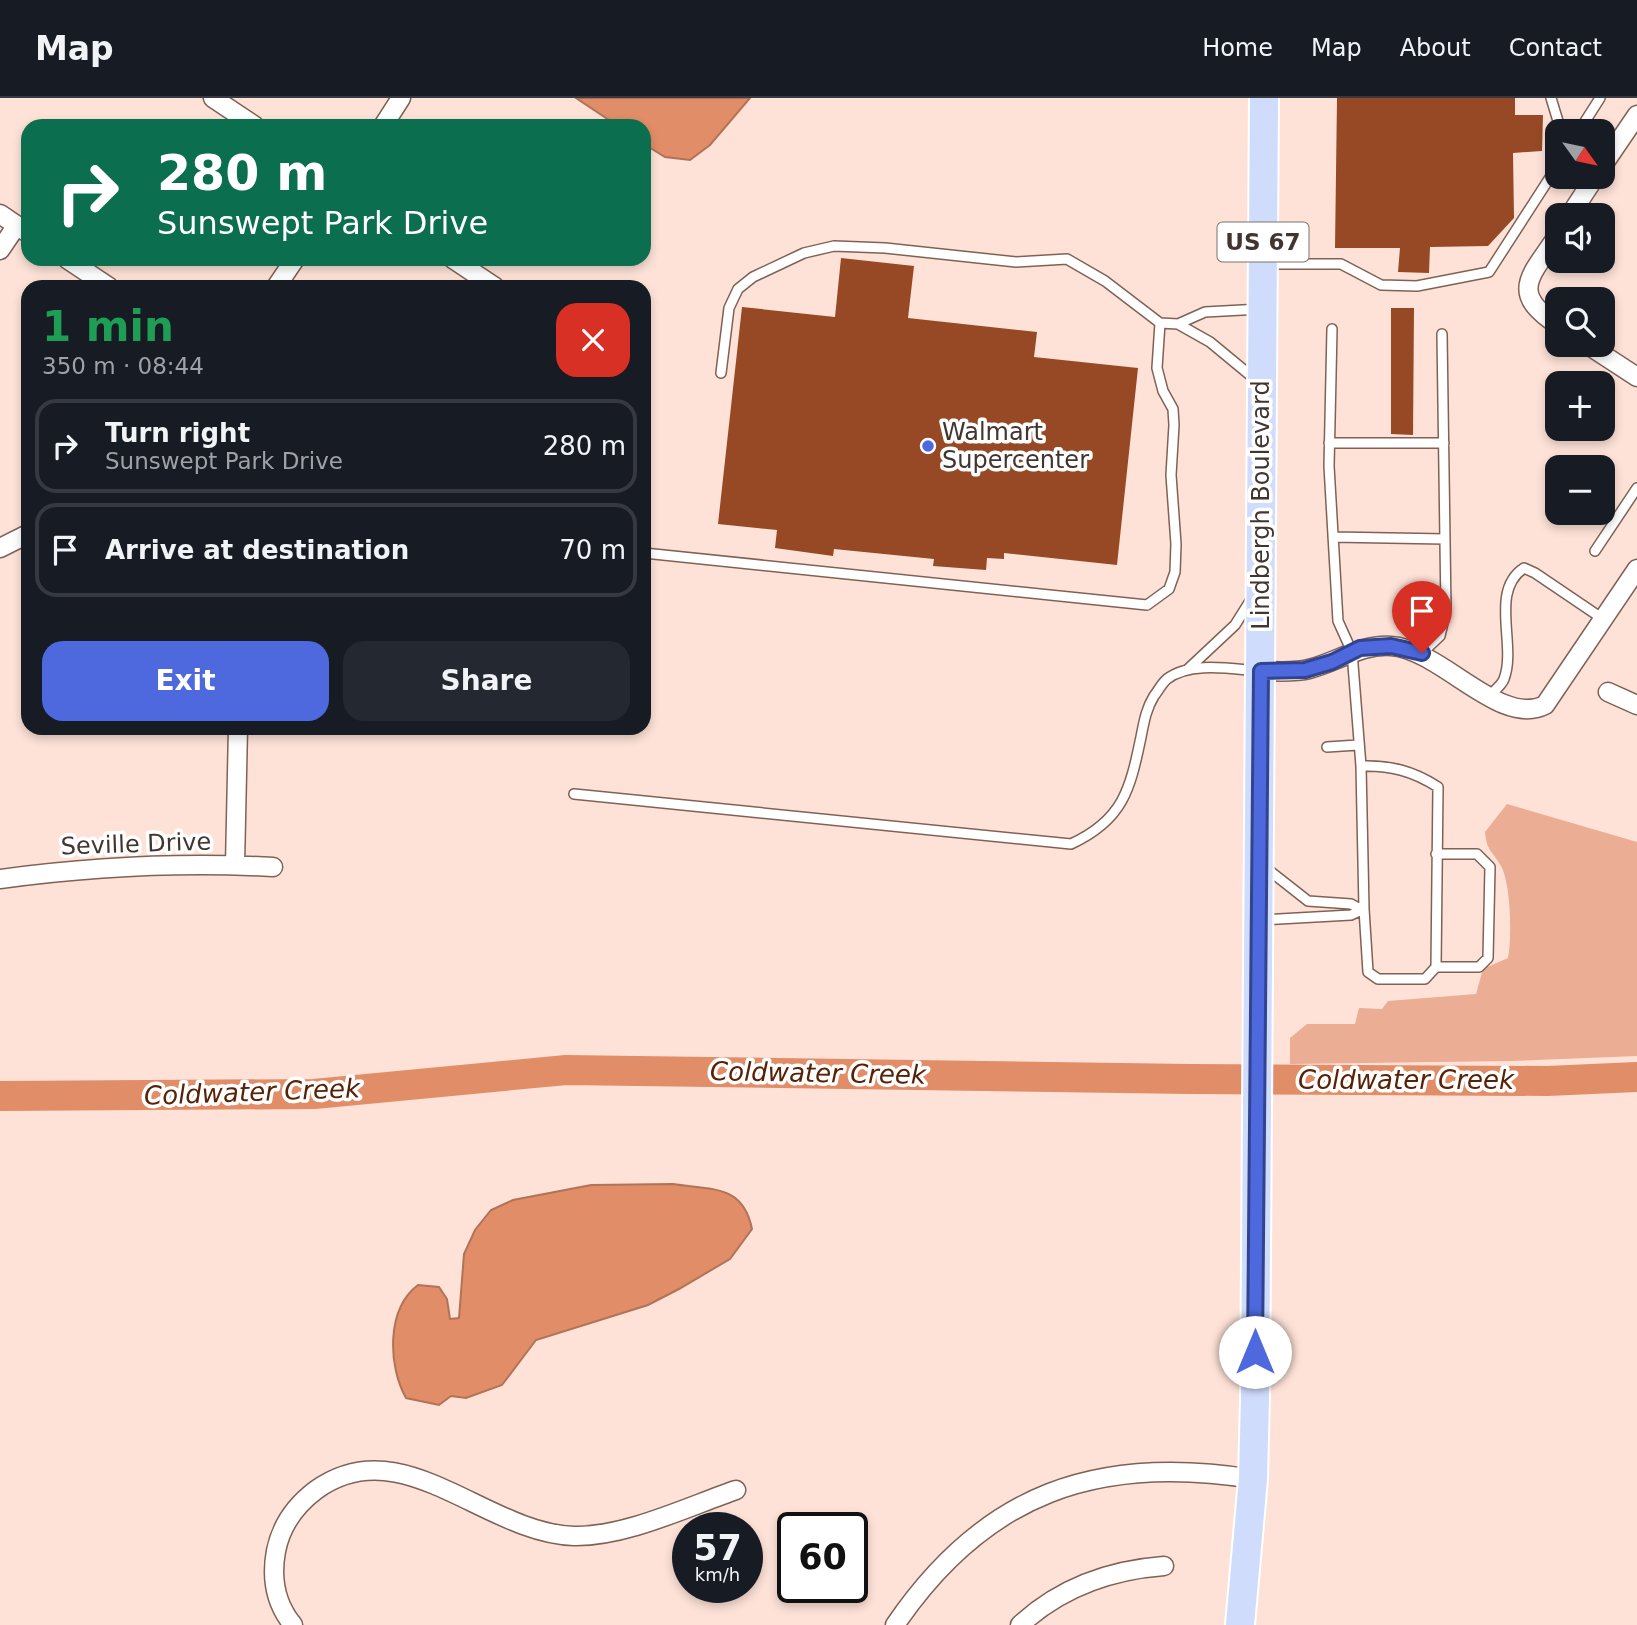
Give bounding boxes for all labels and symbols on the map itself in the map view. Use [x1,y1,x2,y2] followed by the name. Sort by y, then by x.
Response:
[1545,119,1615,189] north arrow
[1218,223,1308,262] road number: US 67
[1247,380,1275,630] street label: Lindbergh Boulevard
[942,418,1089,474] place label: Walmart Supercenter
[920,438,936,454] marker: Walmart Supercenter
[1392,581,1452,653] pin
[60,827,212,861] street label: Seville Drive
[710,1056,927,1090] water label: Coldwater Creek
[1298,1065,1515,1095] water label: Coldwater Creek
[144,1073,361,1111] water label: Coldwater Creek
[1218,1315,1292,1389] position arrow
[777,1512,868,1603] speed limit sign: 60

